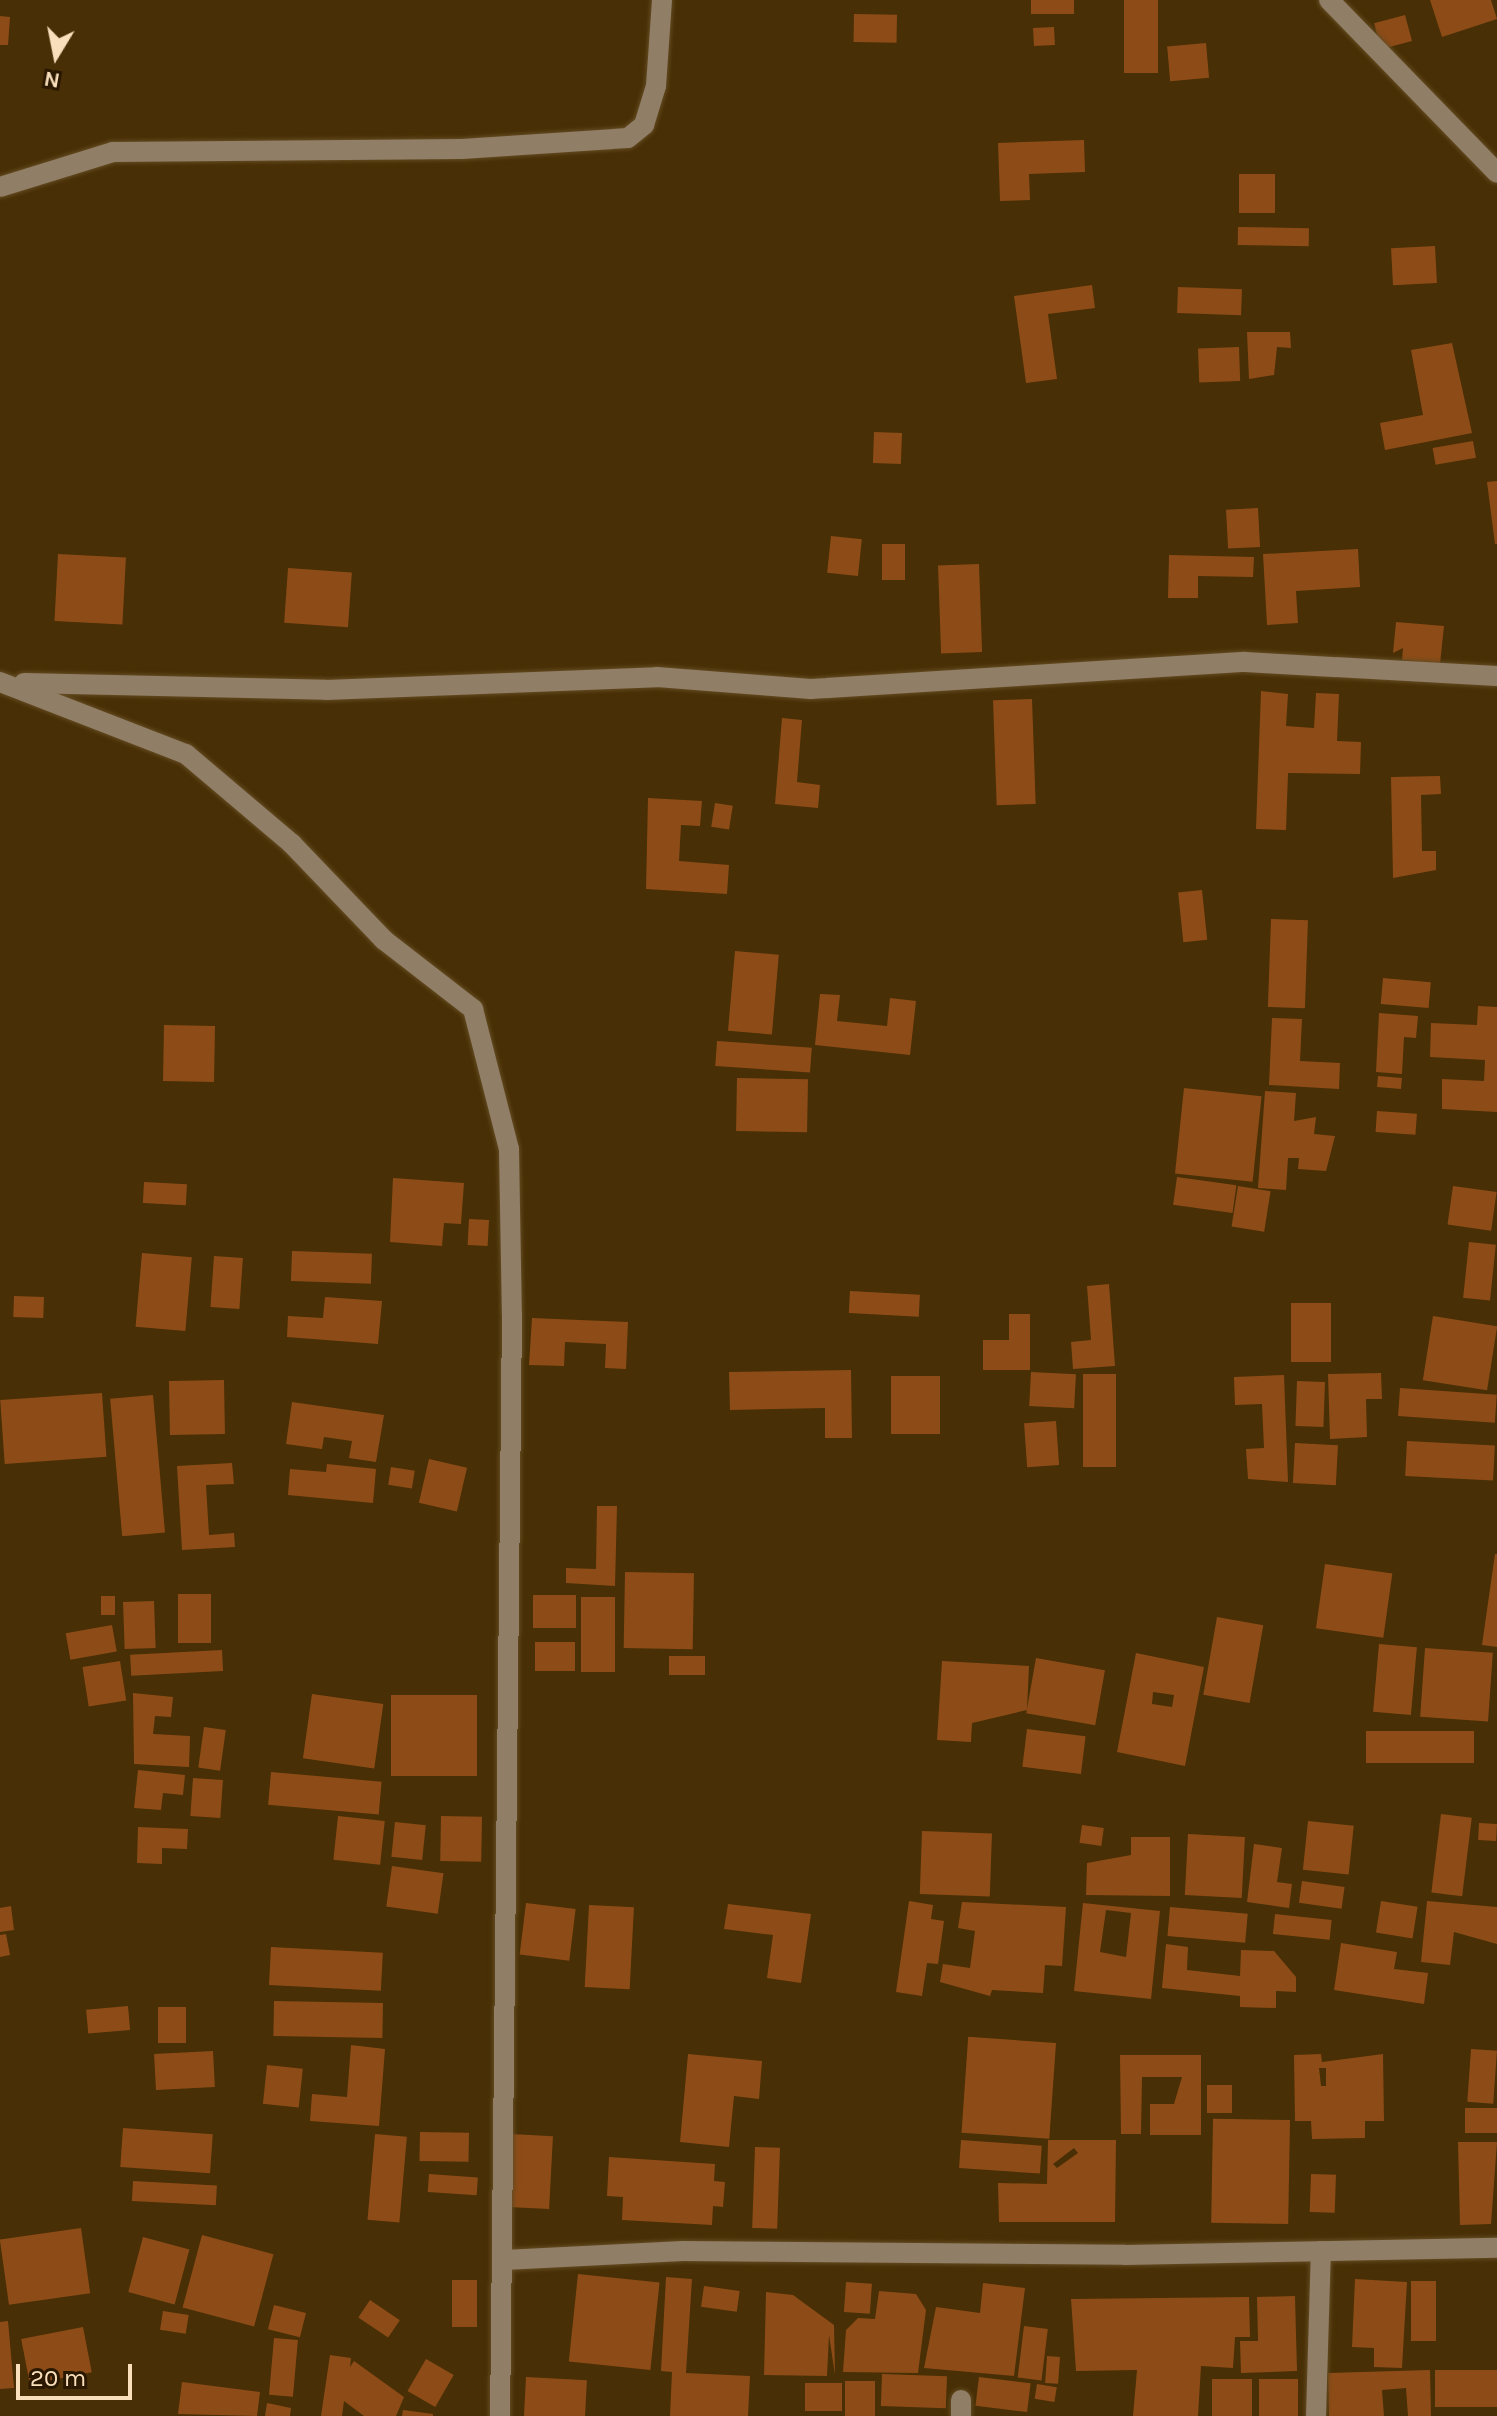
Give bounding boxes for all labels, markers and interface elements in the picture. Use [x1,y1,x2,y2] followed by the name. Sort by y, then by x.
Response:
[16,16,96,96] north arrow
[42,65,62,94] text: N
[20,2348,136,2398] scale bar
[30,2364,86,2392] text: 20 m

